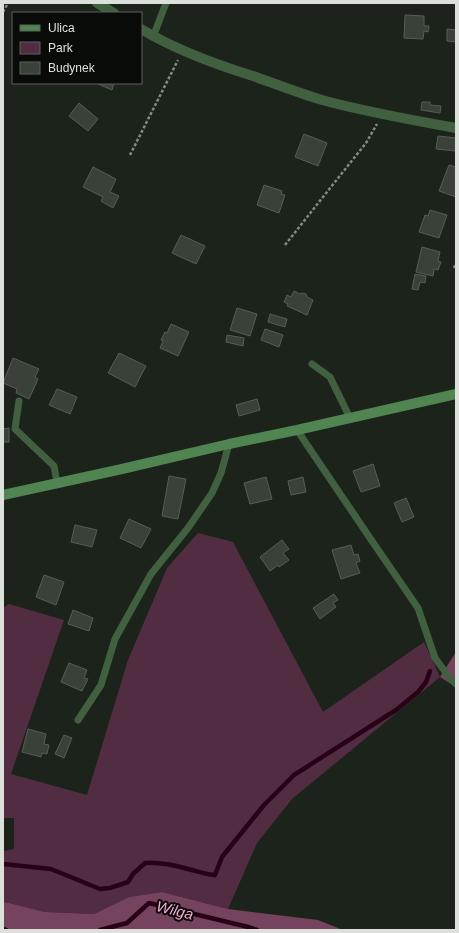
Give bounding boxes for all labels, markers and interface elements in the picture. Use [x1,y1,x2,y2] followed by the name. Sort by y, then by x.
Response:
[12,12,142,84] legend
[48,21,75,35] text: Ulica
[48,41,74,55] text: Park
[48,61,96,75] text: Budynek
[155,897,195,923] water label: Wilga

